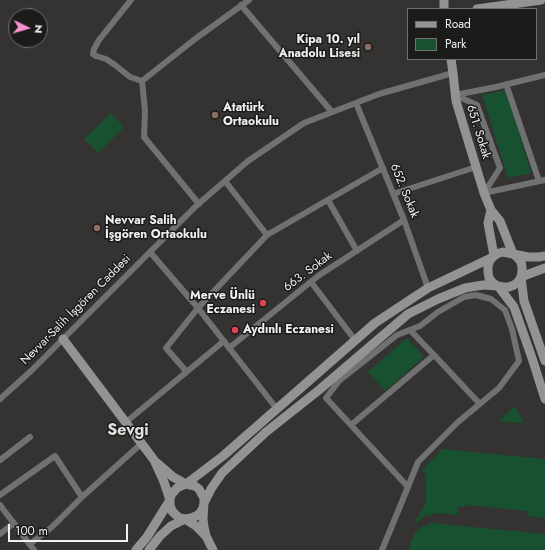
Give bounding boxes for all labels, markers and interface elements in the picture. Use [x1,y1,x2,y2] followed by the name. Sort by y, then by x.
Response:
[8,8,48,48] north arrow
[407,8,537,60] legend
[445,15,471,33] text: Road
[31,24,47,34] text: N
[279,33,360,61] place label: Kipa 10. yıl Anadolu Lisesi
[445,35,466,53] text: Park
[363,42,373,52] marker: Kipa 10. yıl Anadolu Lisesi
[223,101,279,129] place label: Atatürk Ortaokulu
[463,103,493,161] street label: 651. Sokak
[210,110,220,120] marker: Atatürk Ortaokulu
[387,162,421,220] street label: 652. Sokak
[105,214,207,242] place label: Nevvar Salih İşgören Ortaokulu
[92,223,102,233] marker: Nevvar Salih İşgören Ortaokulu
[281,249,335,295] street label: 663. Sokak
[18,252,134,368] street label: Nevvar-Salih İşgören Caddesi
[190,289,255,317] place label: Merve Ünlü Eczanesi
[258,298,268,308] marker: Merve Ünlü Eczanesi
[243,323,334,337] place label: Aydınlı Eczanesi
[230,325,240,335] marker: Aydınlı Eczanesi
[107,421,149,441] district label: Sevgi
[10,516,130,542] scale bar
[15,522,48,540] text: 100 m

